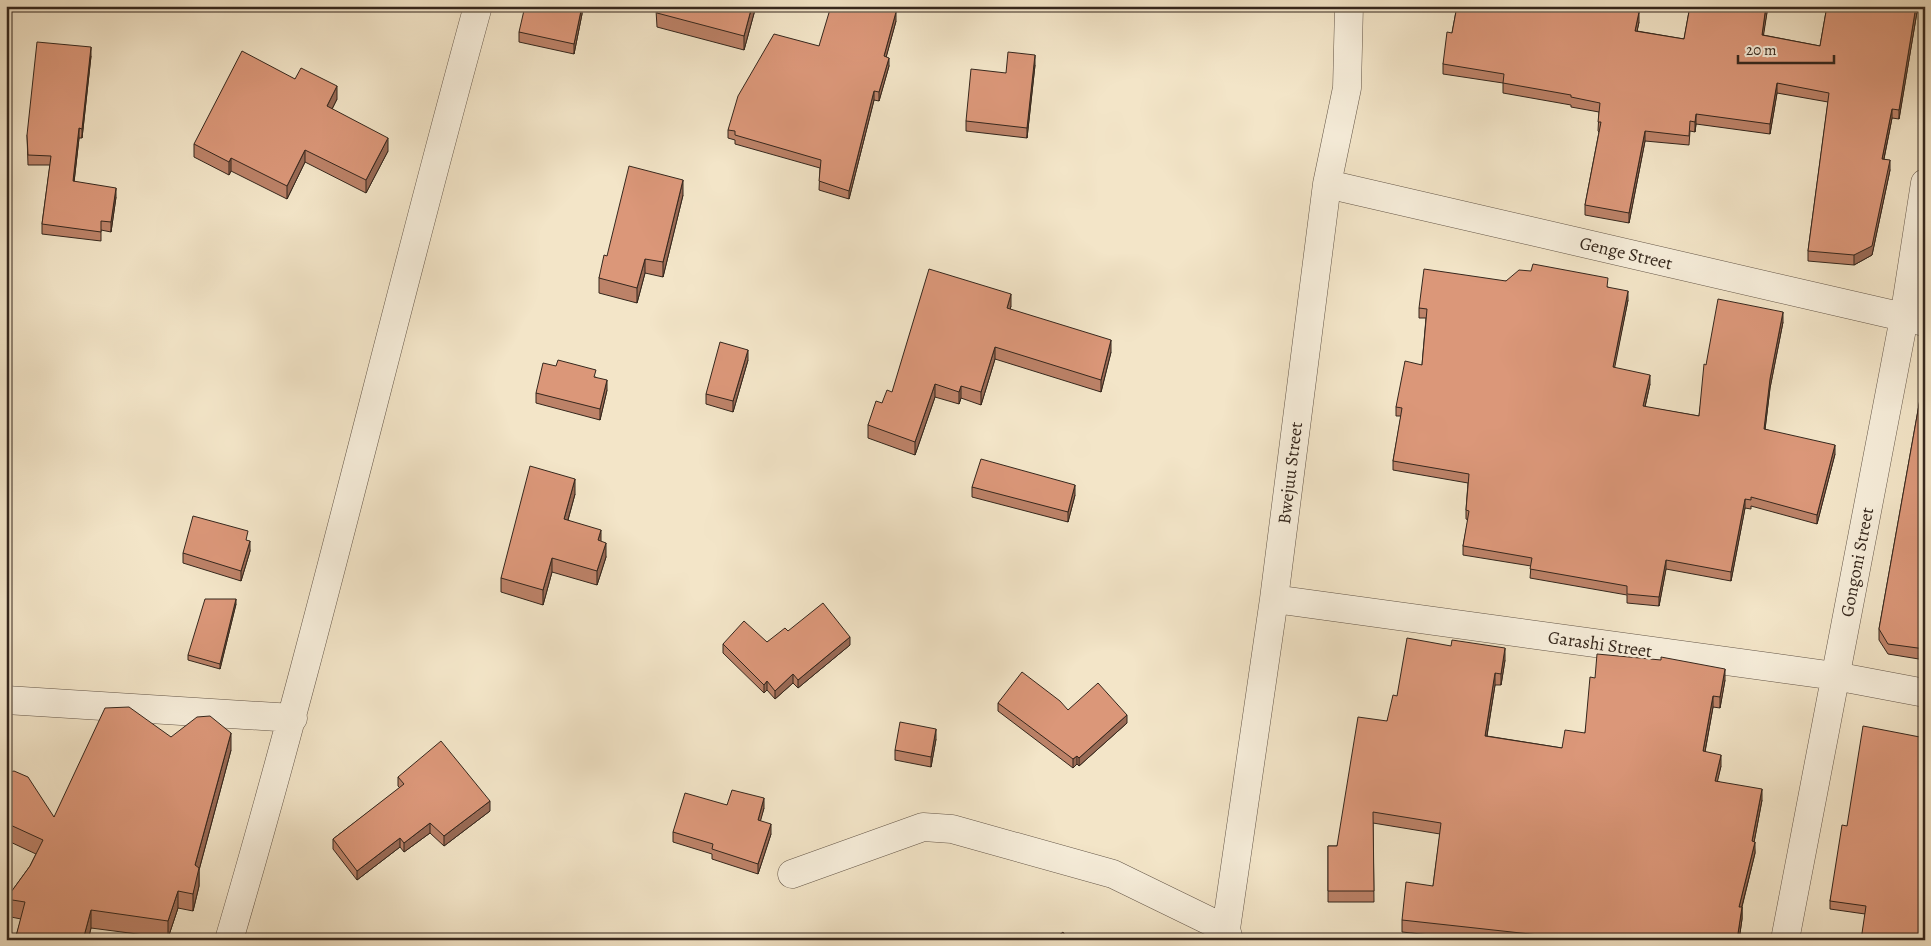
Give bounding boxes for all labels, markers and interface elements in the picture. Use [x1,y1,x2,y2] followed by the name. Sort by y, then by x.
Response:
[1738,32,1835,64] scale bar
[1746,40,1777,60] text: 20 m
[1577,231,1675,275] street label: Genge Street
[1272,420,1308,526] street label: Bwejuu Street
[1835,505,1879,619] street label: Gongoni Street
[1546,625,1654,663] street label: Garashi Street

